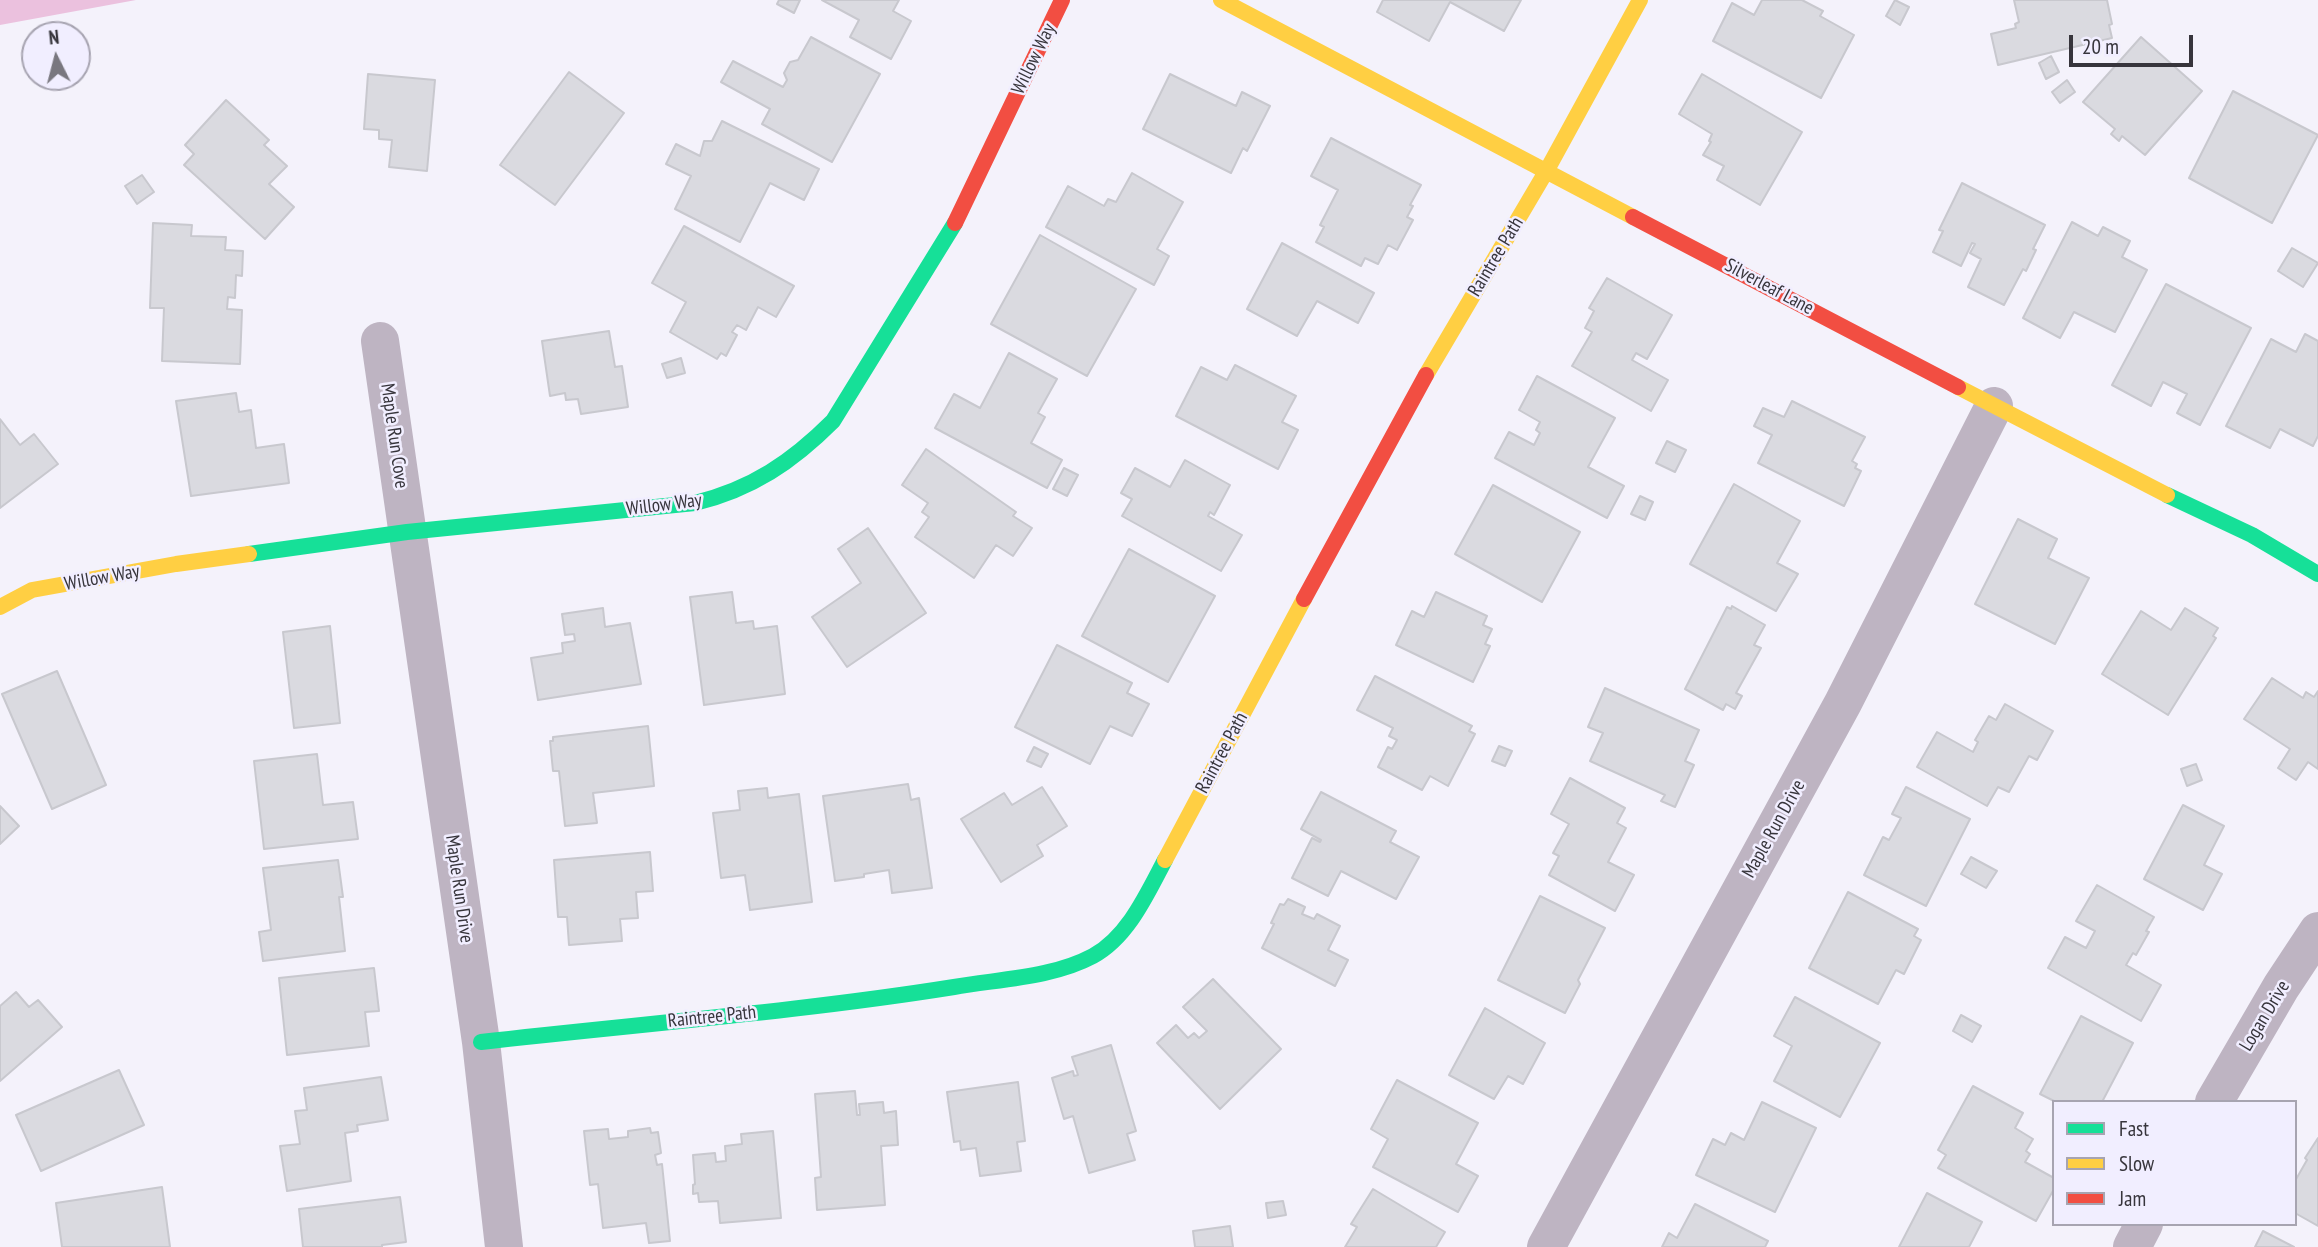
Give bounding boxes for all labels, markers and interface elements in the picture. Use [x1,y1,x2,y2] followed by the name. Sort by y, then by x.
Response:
[1007,20,1061,98] street label: Willow Way
[21,21,91,91] north arrow
[2073,21,2197,65] scale bar
[48,25,60,50] text: N
[2082,33,2119,60] text: 20 m
[1463,213,1529,301] street label: Raintree Path
[1721,254,1817,320] street label: Silverleaf Lane
[375,382,413,490] street label: Maple Run Cove
[625,489,703,521] street label: Willow Way
[63,560,141,596] street label: Willow Way
[1191,709,1253,797] street label: Raintree Path
[1738,776,1810,882] street label: Maple Run Drive
[440,834,478,944] street label: Maple Run Drive
[2235,977,2295,1055] street label: Logan Drive
[667,1001,757,1033] street label: Raintree Path
[2052,1100,2297,1226] legend
[2119,1115,2149,1142] text: Fast
[2119,1150,2154,1177] text: Slow
[2119,1185,2146,1212] text: Jam

